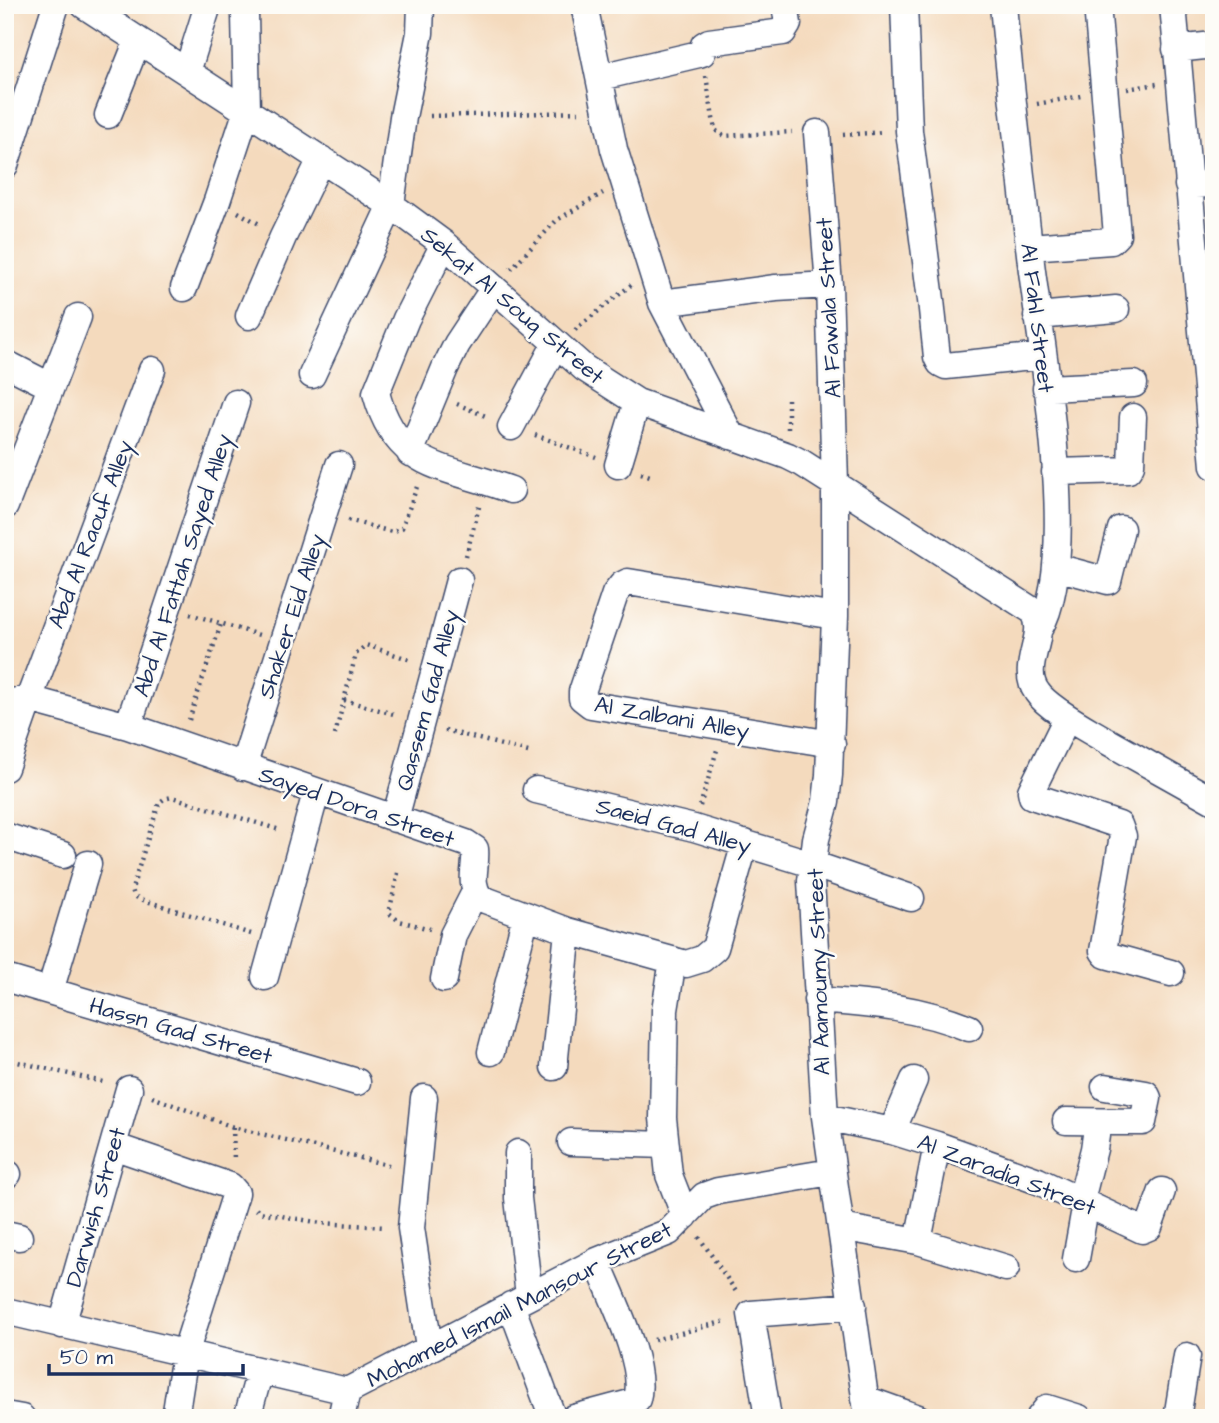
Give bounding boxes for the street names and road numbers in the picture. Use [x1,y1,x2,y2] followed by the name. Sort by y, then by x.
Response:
[808,216,850,399] street label: Al Fawala Street
[414,219,611,393] street label: Sekat Al Souq Street
[1012,242,1062,395] street label: Al Fahl Street
[125,430,242,701] street label: Abd Al Fattah Sayed Alley
[40,435,143,633] street label: Abd Al Raouf Alley
[250,529,335,703] street label: Shaker Eid Alley
[388,606,469,795] street label: Qassem Gad Alley
[592,689,752,748] street label: Al Zalbani Alley
[254,758,459,857] street label: Sayed Dora Street
[593,790,755,863] street label: Saeid Gad Alley
[799,867,840,1076] street label: Al Aamoumy Street
[85,990,277,1073] street label: Hassn Gad Street
[58,1123,134,1291] street label: Darwish Street
[913,1126,1101,1224] street label: Al Zaradia Street
[361,1213,678,1396] street label: Mohamed Ismail Mansour Street

